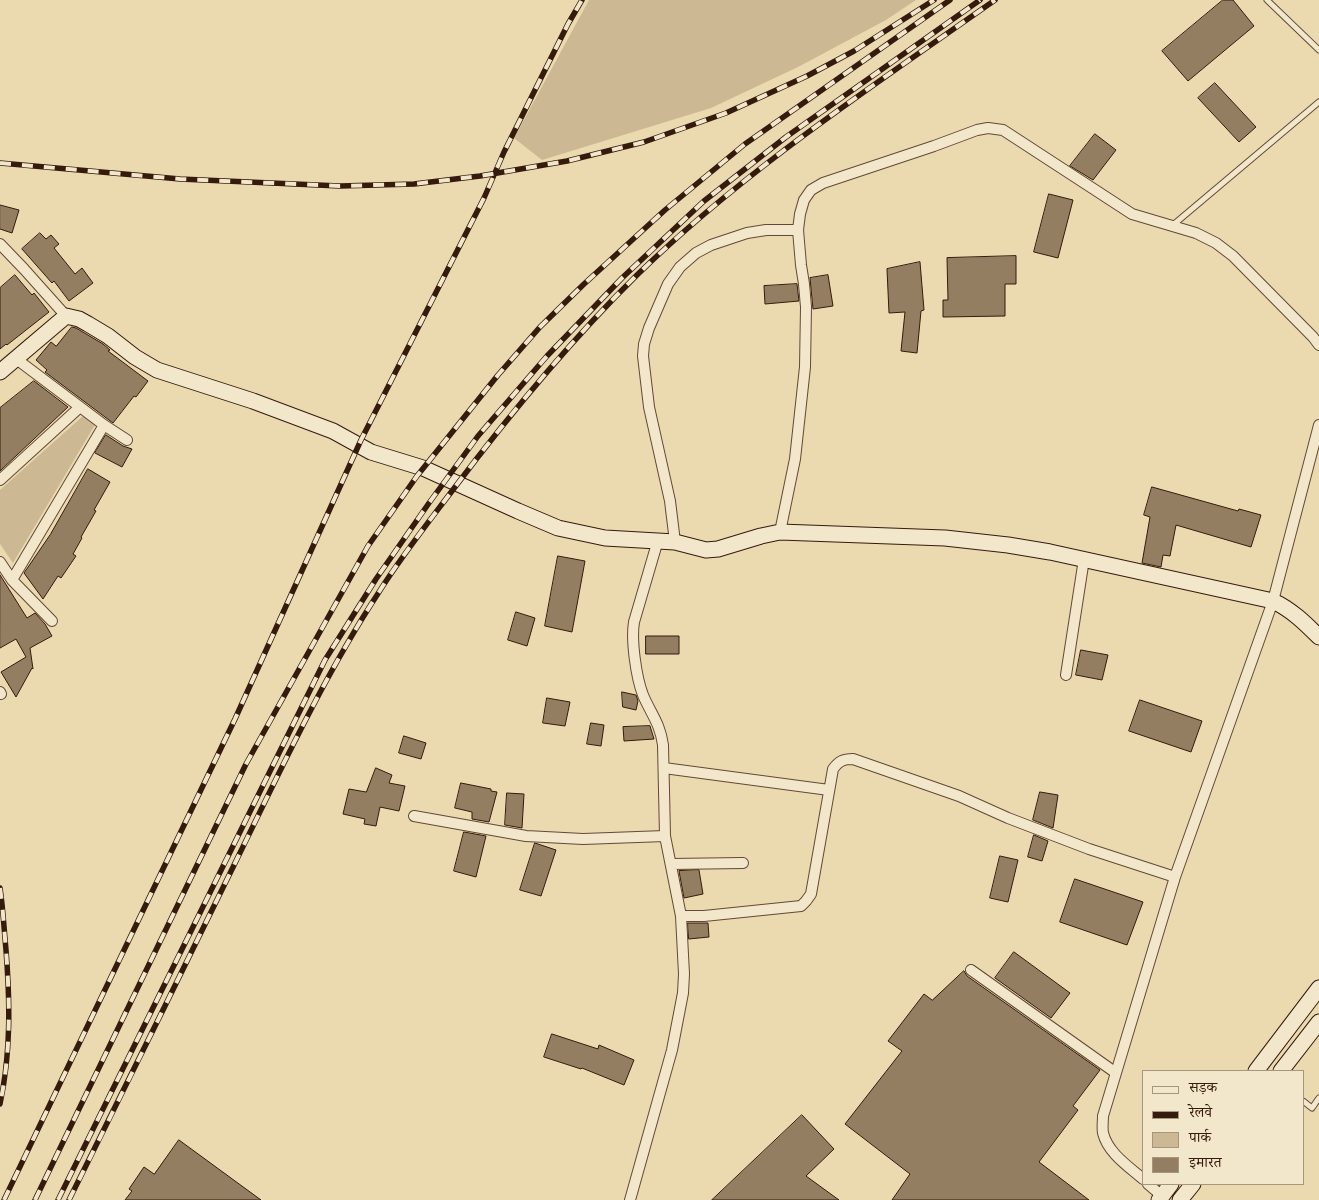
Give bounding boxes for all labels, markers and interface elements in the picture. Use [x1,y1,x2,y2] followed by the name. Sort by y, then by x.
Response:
[1142,1070,1304,1185] legend
[1189,1081,1217,1096] text: सड़क
[1189,1106,1212,1121] text: रेलवे
[1189,1131,1211,1146] text: पार्क
[1189,1156,1222,1171] text: इमारत

